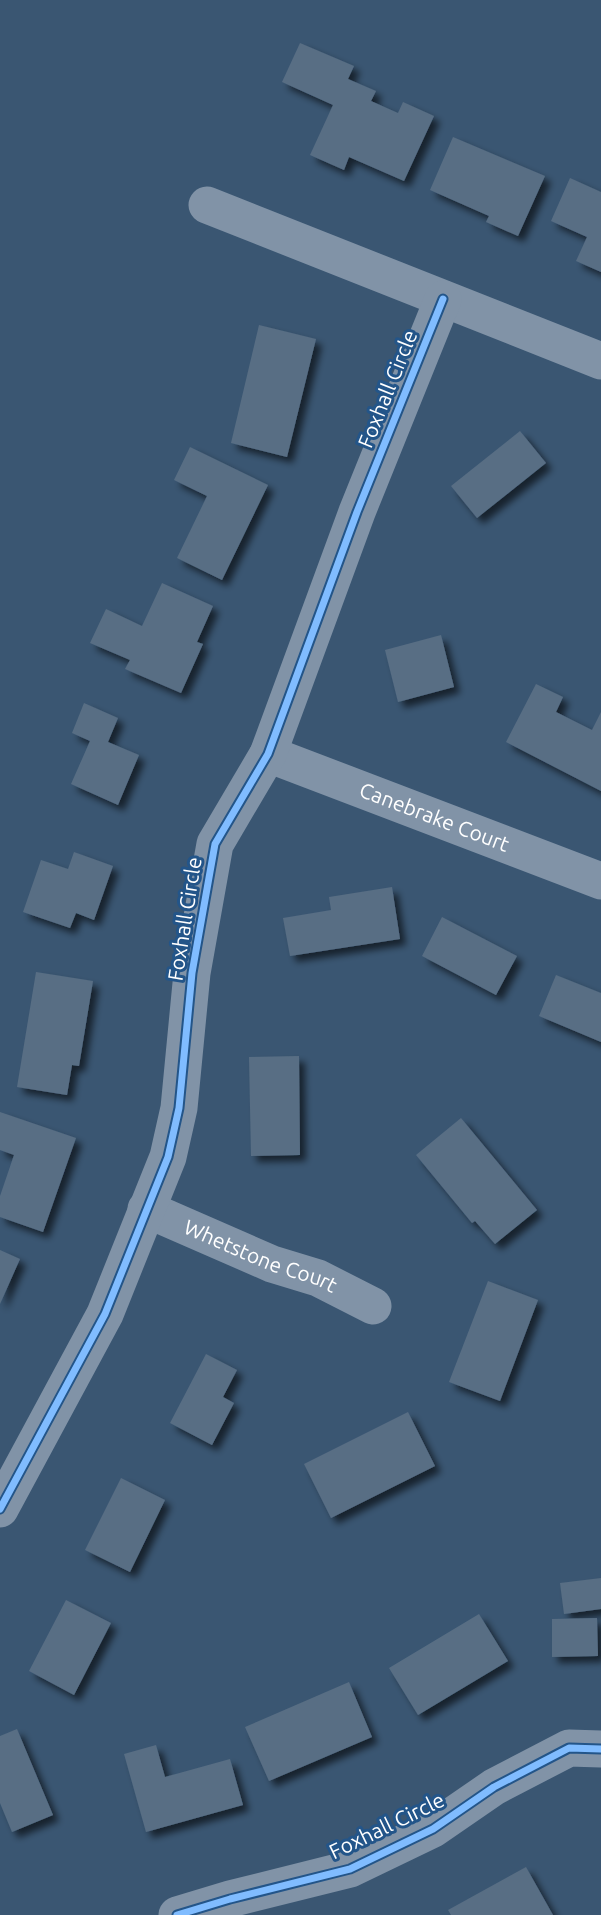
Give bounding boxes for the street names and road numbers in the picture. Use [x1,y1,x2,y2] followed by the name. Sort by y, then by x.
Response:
[353,326,422,451] street label: Foxhall Circle
[356,777,513,856] street label: Canebrake Court
[162,855,206,982] street label: Foxhall Circle
[181,1214,342,1297] street label: Whetstone Court
[325,1787,448,1863] street label: Foxhall Circle

